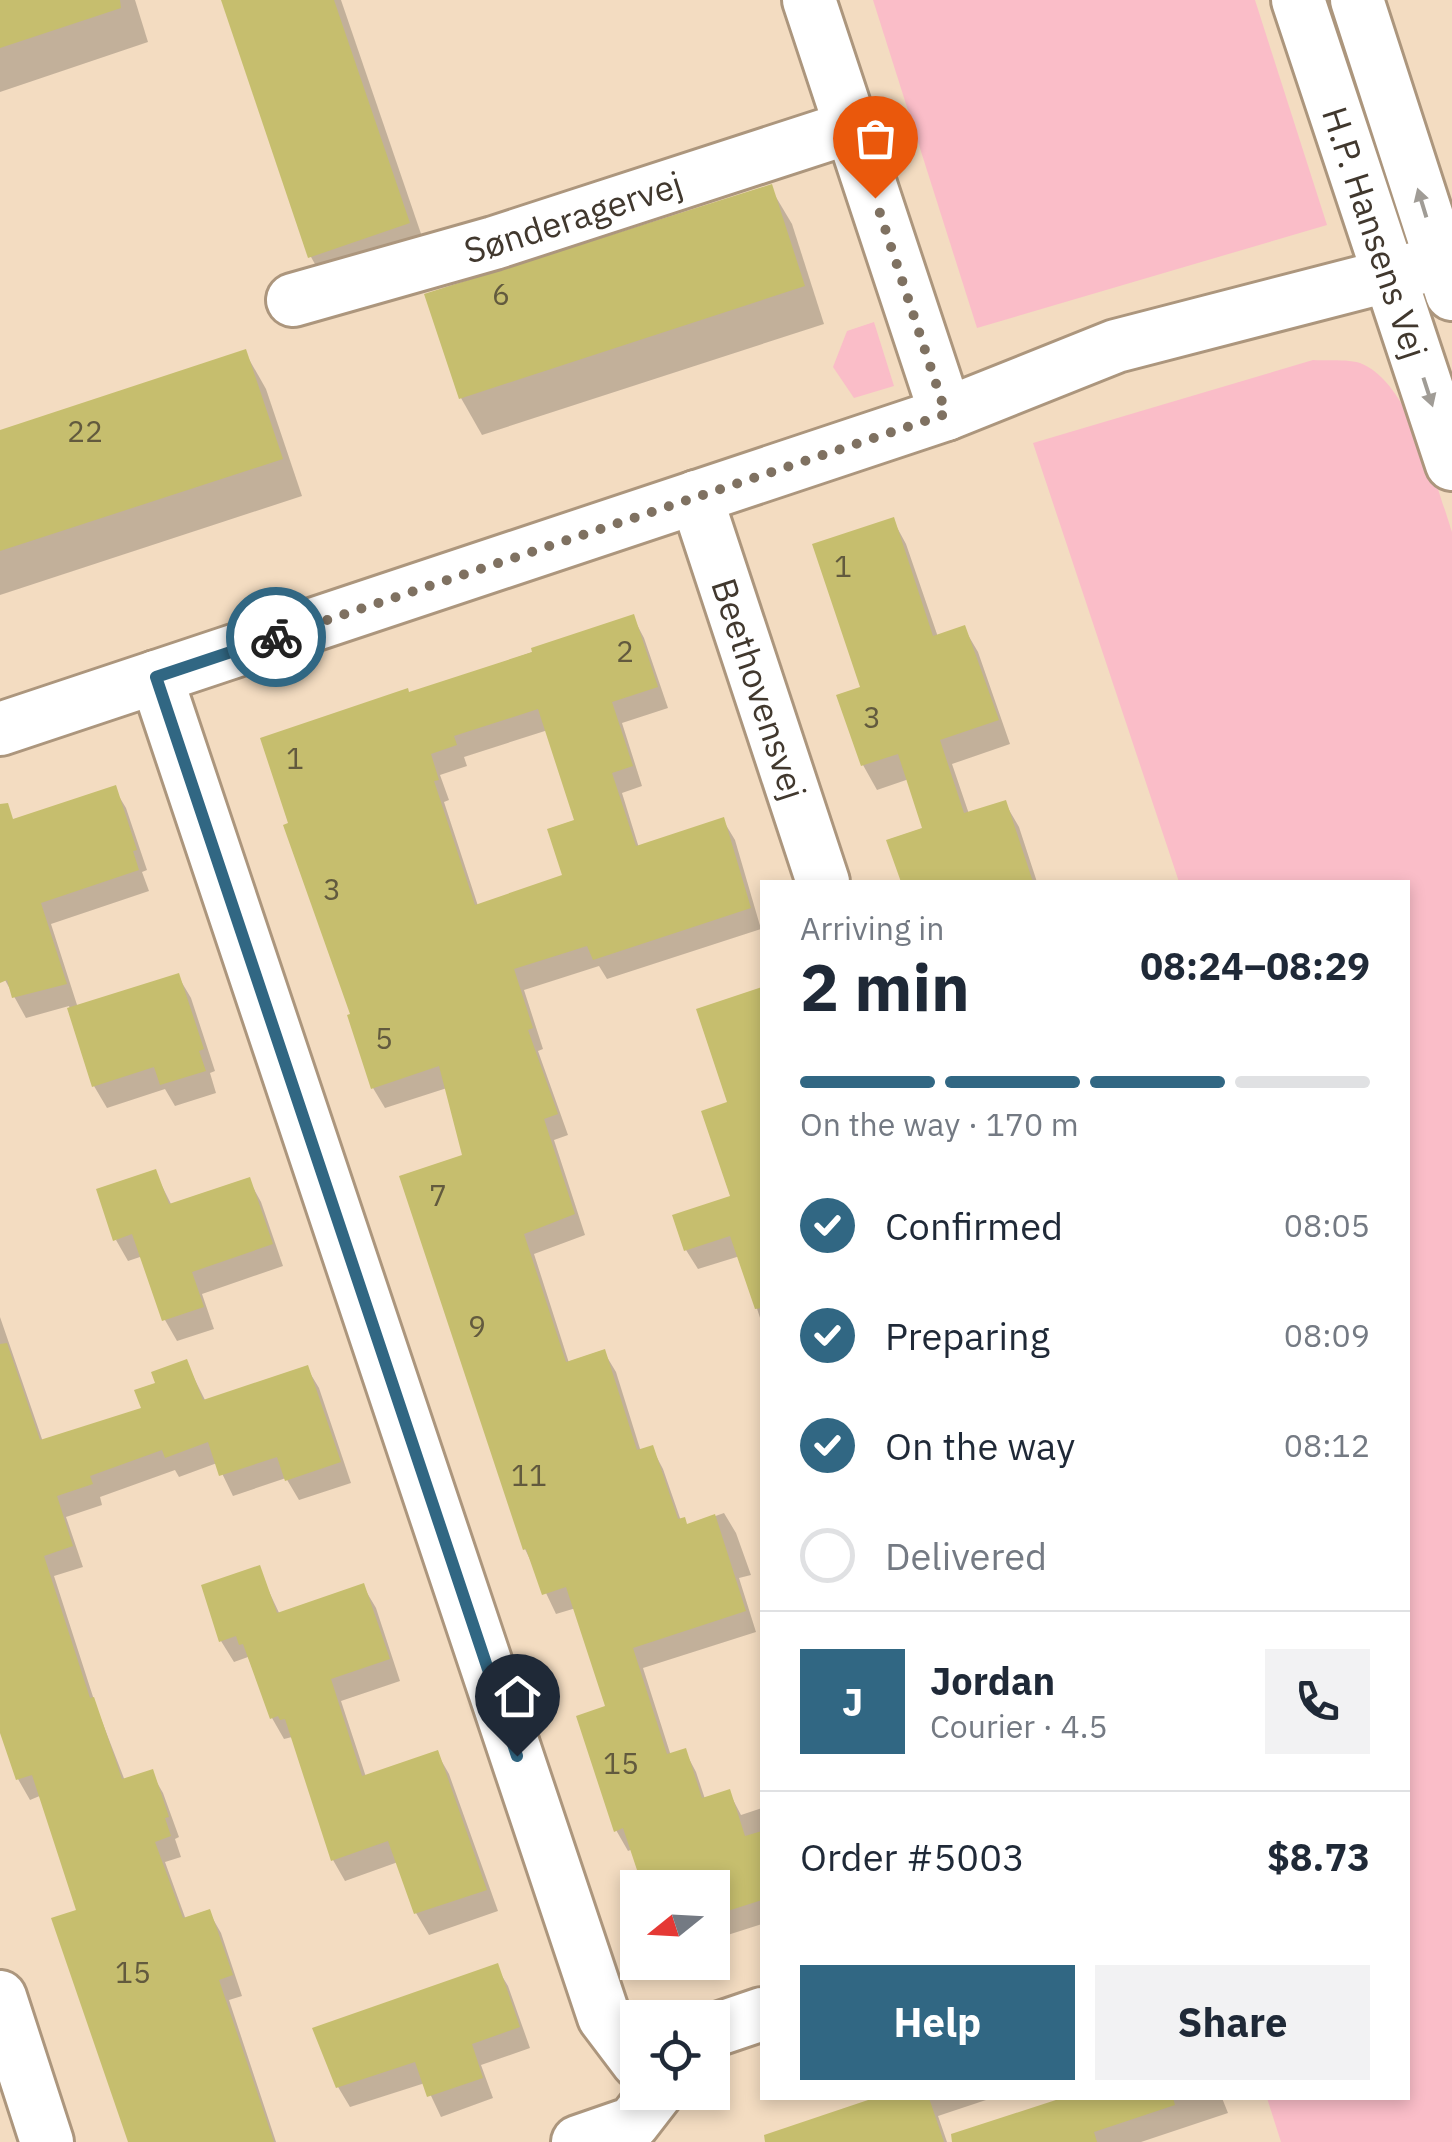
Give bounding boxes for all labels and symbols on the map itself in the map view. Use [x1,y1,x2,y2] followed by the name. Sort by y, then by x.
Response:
[833,96,918,199] pin
[1312,101,1438,365] street label: H.P. Hansens Vej
[459,160,688,273] street label: Sønderagervej
[1414,187,1429,217] one-way arrow
[492,274,510,313] house number: 6
[1421,377,1436,407] one-way arrow
[67,411,103,450] house number: 22
[834,546,852,585] house number: 1
[701,572,817,805] street label: Beethovensvej
[226,587,326,687] courier
[616,631,634,670] house number: 2
[863,697,881,736] house number: 3
[286,738,304,777] house number: 1
[323,869,341,908] house number: 3
[375,1018,393,1057] house number: 5
[429,1175,447,1214] house number: 7
[468,1306,486,1345] house number: 9
[511,1455,547,1494] house number: 11
[475,1654,560,1757] pin
[603,1743,639,1782] house number: 15
[620,1870,730,1980] north arrow
[115,1952,151,1991] house number: 15

